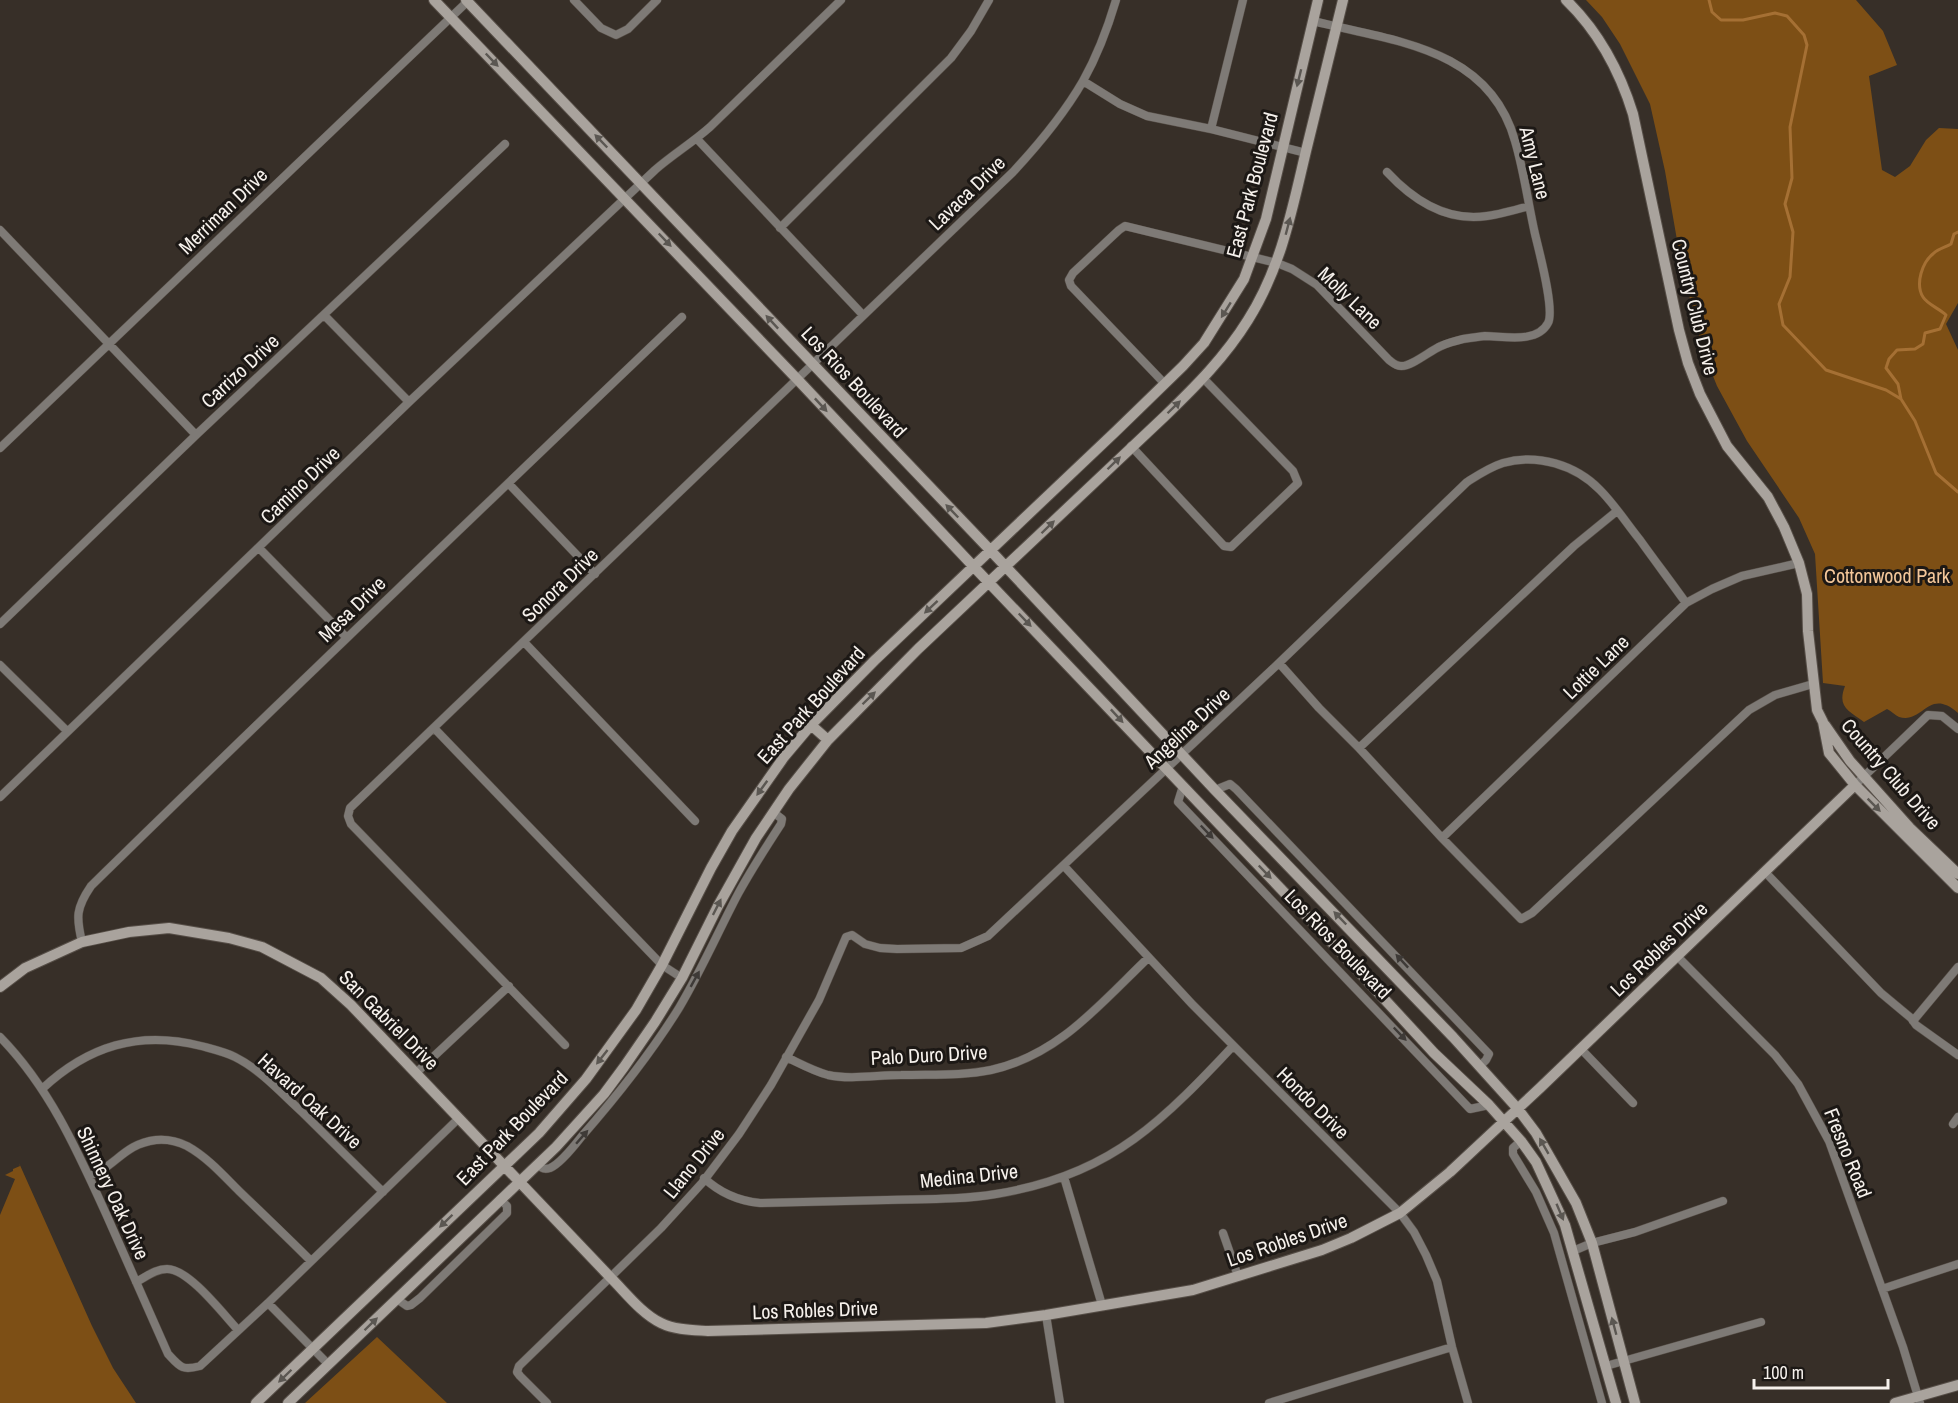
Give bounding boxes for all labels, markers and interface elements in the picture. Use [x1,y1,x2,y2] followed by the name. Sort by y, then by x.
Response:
[485,52,499,67] one-way arrow
[1294,68,1304,87] one-way arrow
[1219,109,1284,261] street label: East Park Boulevard
[1513,123,1558,202] street label: Amy Lane
[594,133,608,148] one-way arrow
[923,149,1011,236] street label: Lavaca Drive
[172,161,273,260] street label: Merriman Drive
[1284,217,1294,235] one-way arrow
[658,233,672,247] one-way arrow
[1666,236,1725,378] street label: Country Club Drive
[1312,260,1388,335] street label: Molly Lane
[1220,302,1231,318] one-way arrow
[766,316,780,330] one-way arrow
[796,320,913,443] street label: Los Rios Boulevard
[195,328,285,414] street label: Carrizo Drive
[814,397,828,412] one-way arrow
[1167,400,1181,414] one-way arrow
[254,440,345,529] street label: Camino Drive
[1106,457,1121,470] one-way arrow
[945,503,959,518] one-way arrow
[1040,520,1054,534] one-way arrow
[516,541,604,628] street label: Sonora Drive
[1824,562,1951,589] park label: Cottonwood Park
[312,570,391,647] street label: Mesa Drive
[924,600,939,613] one-way arrow
[1018,613,1032,628] one-way arrow
[1557,628,1635,705] street label: Lottie Lane
[751,640,871,769] street label: East Park Boulevard
[1137,681,1236,775] street label: Angelina Drive
[862,691,877,705] one-way arrow
[1109,708,1123,722] one-way arrow
[1835,712,1947,835] street label: Country Club Drive
[756,779,768,795] one-way arrow
[1867,797,1881,811] one-way arrow
[1200,825,1214,839] one-way arrow
[1258,865,1272,879] one-way arrow
[1279,883,1398,1005] street label: Los Rios Boulevard
[1604,895,1713,1002] street label: Los Robles Drive
[712,898,722,915] one-way arrow
[1333,911,1347,926] one-way arrow
[1395,954,1409,969] one-way arrow
[333,964,445,1076] street label: San Gabriel Drive
[690,971,701,987] one-way arrow
[1392,1027,1406,1041] one-way arrow
[870,1038,988,1071] street label: Palo Duro Drive
[253,1047,368,1155] street label: Havard Oak Drive
[597,1050,609,1065] one-way arrow
[1271,1061,1355,1145] street label: Hondo Drive
[450,1065,573,1191] street label: East Park Boulevard
[1818,1104,1879,1202] street label: Fresno Road
[71,1122,156,1264] street label: Shinnery Oak Drive
[657,1122,730,1204] street label: Llano Drive
[575,1130,588,1145] one-way arrow
[1539,1137,1549,1154] one-way arrow
[919,1157,1019,1194] street label: Medina Drive
[1555,1204,1565,1222] one-way arrow
[1223,1206,1351,1273] street label: Los Robles Drive
[439,1214,454,1227] one-way arrow
[752,1294,878,1325] street label: Los Robles Drive
[363,1317,377,1331] one-way arrow
[1609,1317,1619,1335] one-way arrow
[1754,1352,1888,1390] scale bar
[1763,1360,1804,1385] text: 100 m
[277,1369,292,1383] one-way arrow

